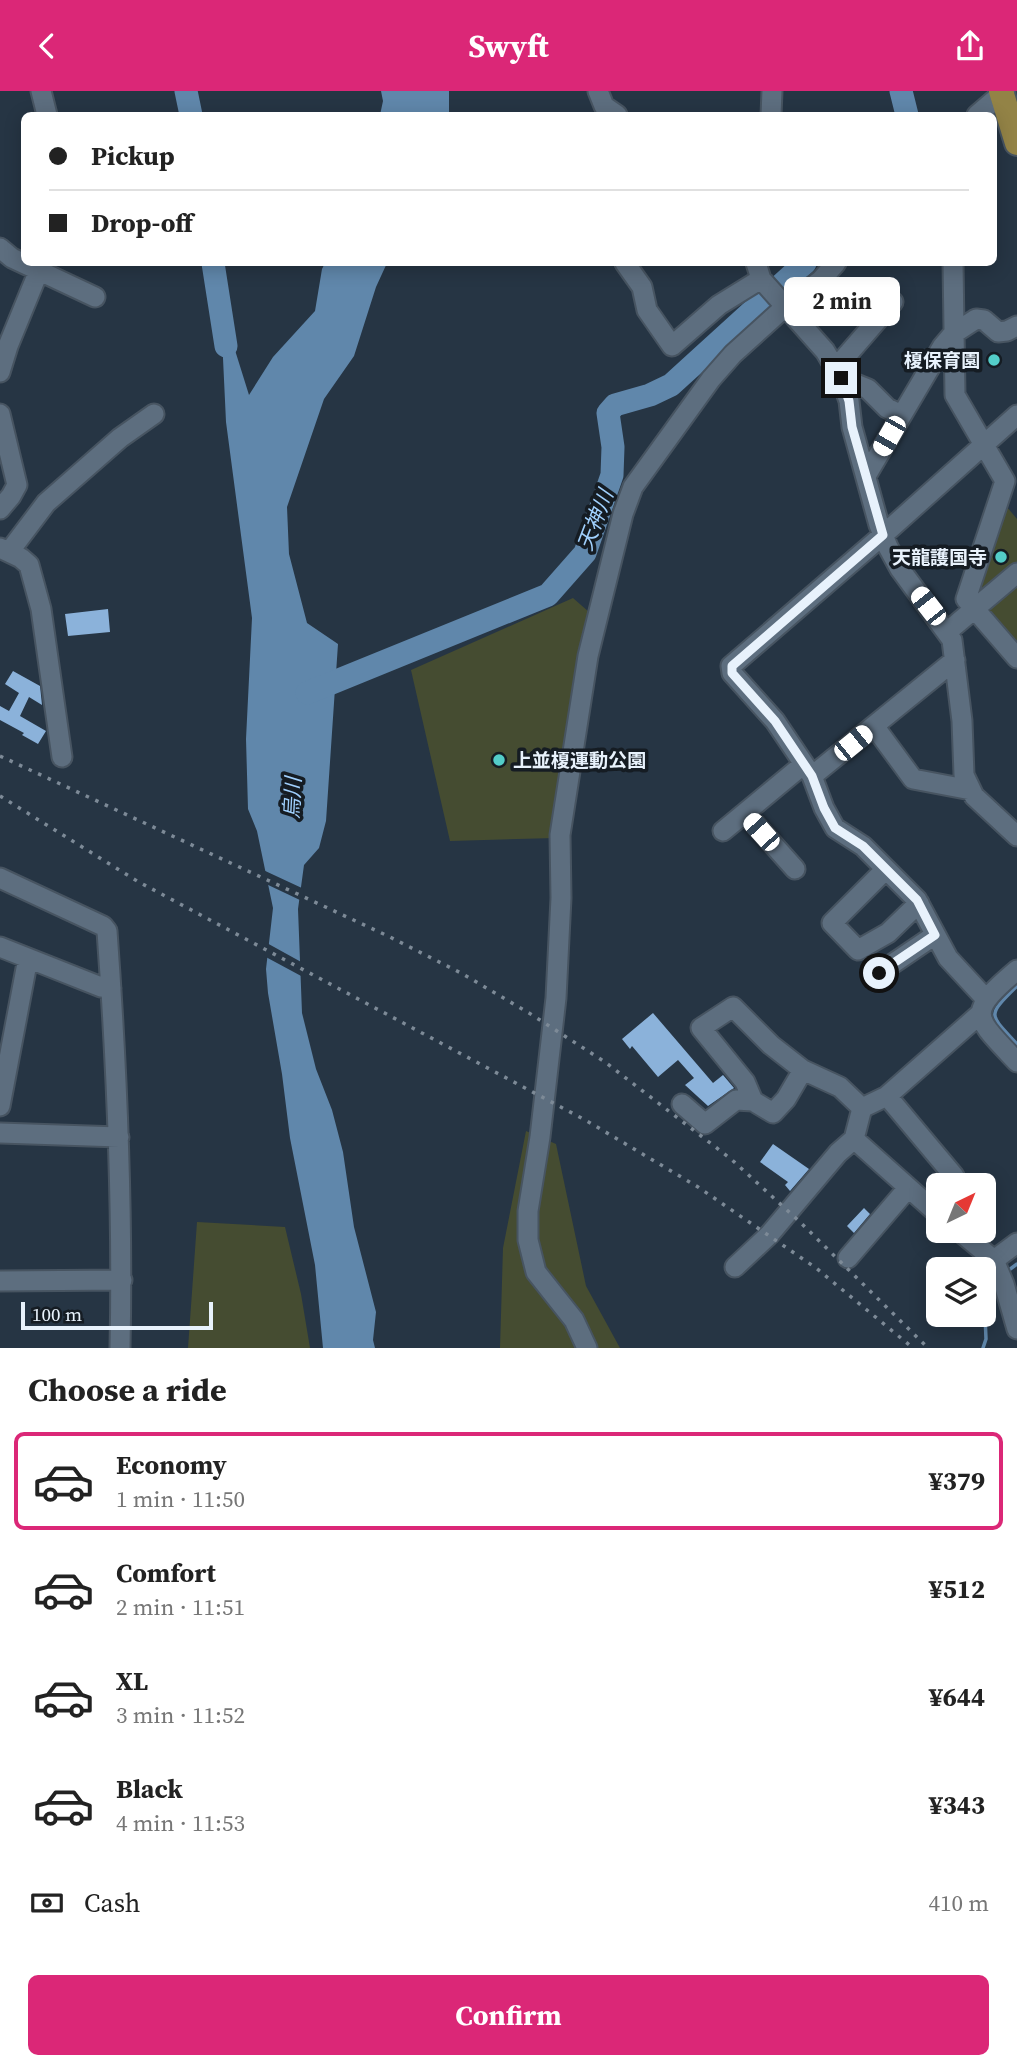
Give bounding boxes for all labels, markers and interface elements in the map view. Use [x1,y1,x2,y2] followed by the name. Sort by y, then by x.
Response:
[468,24,549,68] text: Swyft
[28,27,66,65] icon: back
[951,27,989,65] icon: share
[91,138,175,174] text: Pickup
[91,205,193,241] text: Drop-off
[783,277,899,325] callout: 2 min
[812,285,872,317] text: 2 min
[904,347,980,373] place label: 榎保育園
[986,352,1002,368] marker: 榎保育園
[825,362,857,394] route end
[870,413,909,459] car
[570,484,621,555] water label: 天神川
[892,544,987,570] place label: 天龍護国寺
[993,549,1009,565] marker: 天龍護国寺
[907,583,950,629] car
[831,722,876,764] car
[513,747,646,773] place label: 上並榎運動公園
[491,752,507,768] marker: 上並榎運動公園
[276,774,308,820] water label: 烏川
[740,809,783,855] car
[863,957,895,989] route start
[926,1173,996,1243] north arrow
[926,1173,996,1327] map controls
[926,1257,996,1327] button: layers
[21,1299,214,1331] scale bar
[32,1301,82,1327] text: 100 m
[28,1368,227,1412] text: Choose a ride
[116,1447,227,1483] text: Economy
[32,1450,95,1513] icon: car
[929,1463,985,1499] text: ¥379
[116,1483,245,1515] text: 1 min · 11:50
[116,1555,216,1591] text: Comfort
[32,1558,95,1621] icon: car
[929,1571,985,1607] text: ¥512
[116,1591,245,1623] text: 2 min · 11:51
[116,1663,148,1699] text: XL
[32,1666,95,1729] icon: car
[929,1679,985,1715] text: ¥644
[116,1699,245,1731] text: 3 min · 11:52
[116,1771,183,1807] text: Black
[32,1774,95,1837] icon: car
[929,1787,985,1823] text: ¥343
[116,1807,245,1839] text: 4 min · 11:53
[28,1884,66,1922] icon: cash
[84,1885,140,1921] text: Cash
[928,1887,989,1919] text: 410 m
[28,1975,989,2055] button: Confirm

